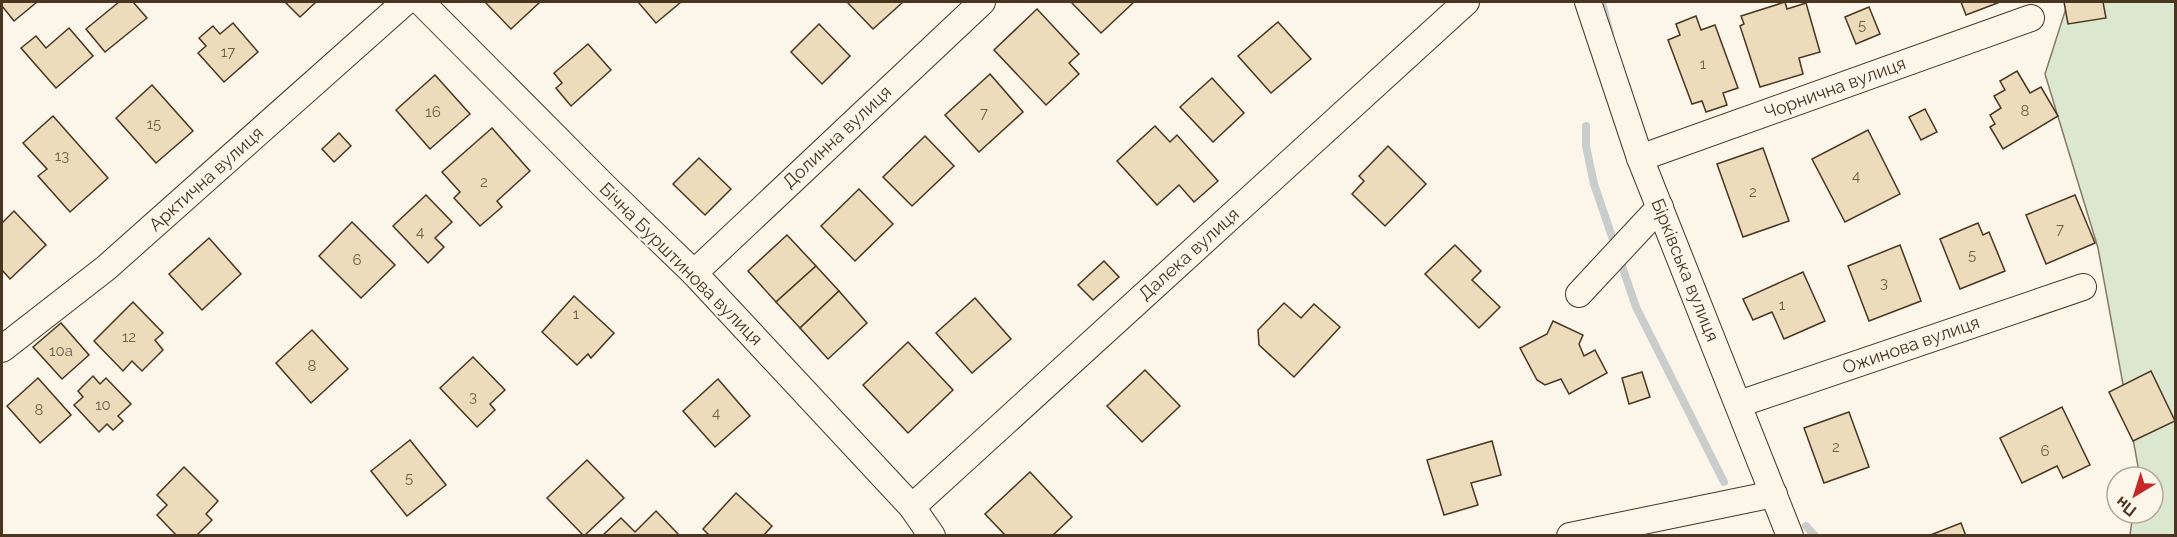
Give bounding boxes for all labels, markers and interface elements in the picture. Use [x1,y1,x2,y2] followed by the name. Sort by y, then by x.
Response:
[1858,16,1866,34] house number: 5
[221,43,235,61] house number: 17
[1761,52,1908,123] street label: Чорнична вулиця
[1700,55,1707,73] house number: 1
[778,81,895,192] street label: Долинна вулиця
[2021,102,2030,120] house number: 8
[425,103,441,121] house number: 16
[980,104,988,122] house number: 7
[147,115,161,133] house number: 15
[144,122,267,235] street label: Арктична вулиця
[55,147,69,165] house number: 13
[1852,167,1860,185] house number: 4
[480,173,488,191] house number: 2
[596,178,767,349] street label: Бічна Бурштинова вулиця
[1749,183,1757,201] house number: 2
[1647,195,1724,344] street label: Бірківська вулиця
[1134,203,1243,304] street label: Далека вулиця
[2056,220,2064,238] house number: 7
[416,223,424,241] house number: 4
[1968,246,1976,264] house number: 5
[352,251,362,269] house number: 6
[1880,274,1888,292] house number: 3
[1779,296,1786,314] house number: 1
[573,305,580,323] house number: 1
[1839,311,1982,378] street label: Ожинова вулиця
[122,328,136,346] house number: 12
[49,342,73,360] house number: 10а
[308,357,317,375] house number: 8
[469,388,477,406] house number: 3
[95,396,111,414] house number: 10
[35,401,44,419] house number: 8
[712,404,720,422] house number: 4
[1832,438,1840,456] house number: 2
[2040,442,2050,460] house number: 6
[2105,465,2165,525] north arrow
[405,469,413,487] house number: 5
[2112,492,2140,520] text: Пн

